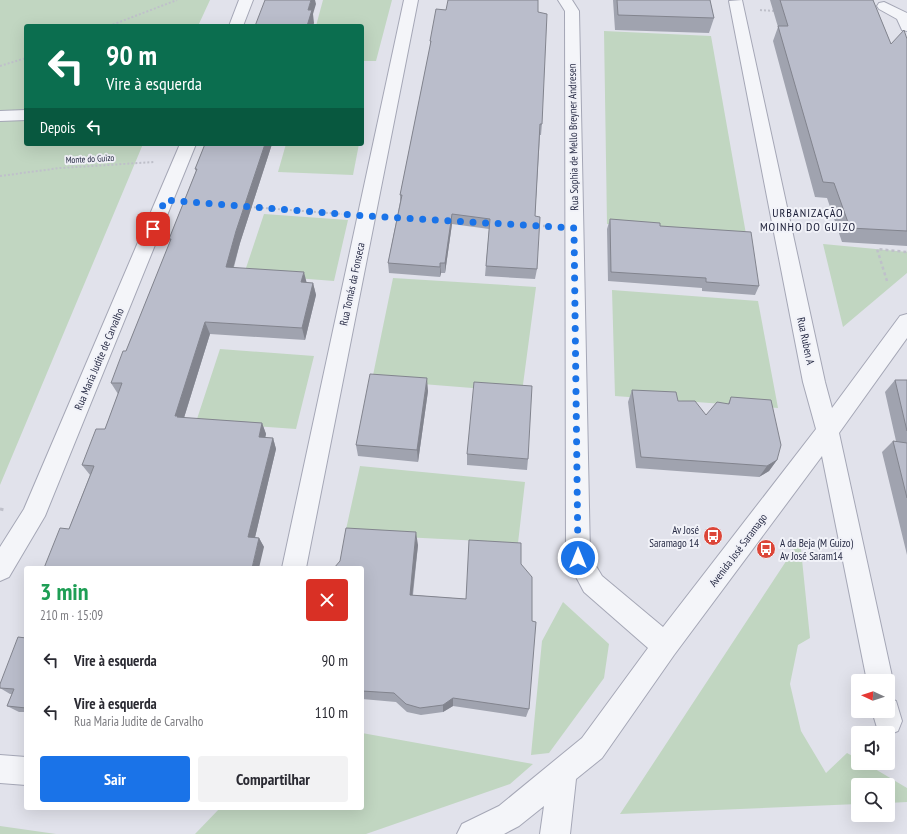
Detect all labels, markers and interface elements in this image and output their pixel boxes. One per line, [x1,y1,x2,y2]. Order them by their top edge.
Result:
text: 90 m [106,36,157,73]
icon: left [40,40,92,92]
street label: Rua Sophia de Mello Breyner Andresen [565,63,581,211]
text: Vire à esquerda [106,72,202,95]
icon: left [83,116,105,138]
text: Depois [40,118,75,137]
street label: Monte do Guizo [65,152,115,165]
district label: URBANIZAÇÃO MOINHO DO GUIZO [760,205,856,234]
pin [136,212,170,246]
icon: arrive [142,218,164,240]
street label: Rua Tomás da Fonseca [336,241,368,327]
street label: Rua Maria Judite de Carvalho [71,306,127,412]
street label: Rua Ruben A [794,316,818,367]
street label: Avenida José Saramago [706,510,770,589]
place label: Av José Saramago 14 [649,523,699,550]
bus stop icon: Av José Saramago 14 [702,525,724,547]
place label: A da Beja (M Guizo) Av José Saram14 [780,536,854,563]
position arrow [557,537,599,579]
bus stop icon: A da Beja (M Guizo) Av José Saram14 [755,538,777,560]
text: 3 min [40,576,88,607]
button: close [306,579,348,621]
text: 210 m · 15:09 [40,607,103,624]
icon: left [40,649,62,671]
text: Vire à esquerda [74,651,157,670]
text: 90 m [322,651,348,670]
north arrow [851,674,895,718]
map controls [851,674,895,822]
text: Vire à esquerda [74,694,157,713]
icon: left [40,701,62,723]
text: 110 m [315,703,348,722]
text: Rua Maria Judite de Carvalho [74,713,203,730]
button: sound [851,726,895,770]
button: Sair [40,756,190,802]
button: Compartilhar [198,756,348,802]
button: search [851,778,895,822]

